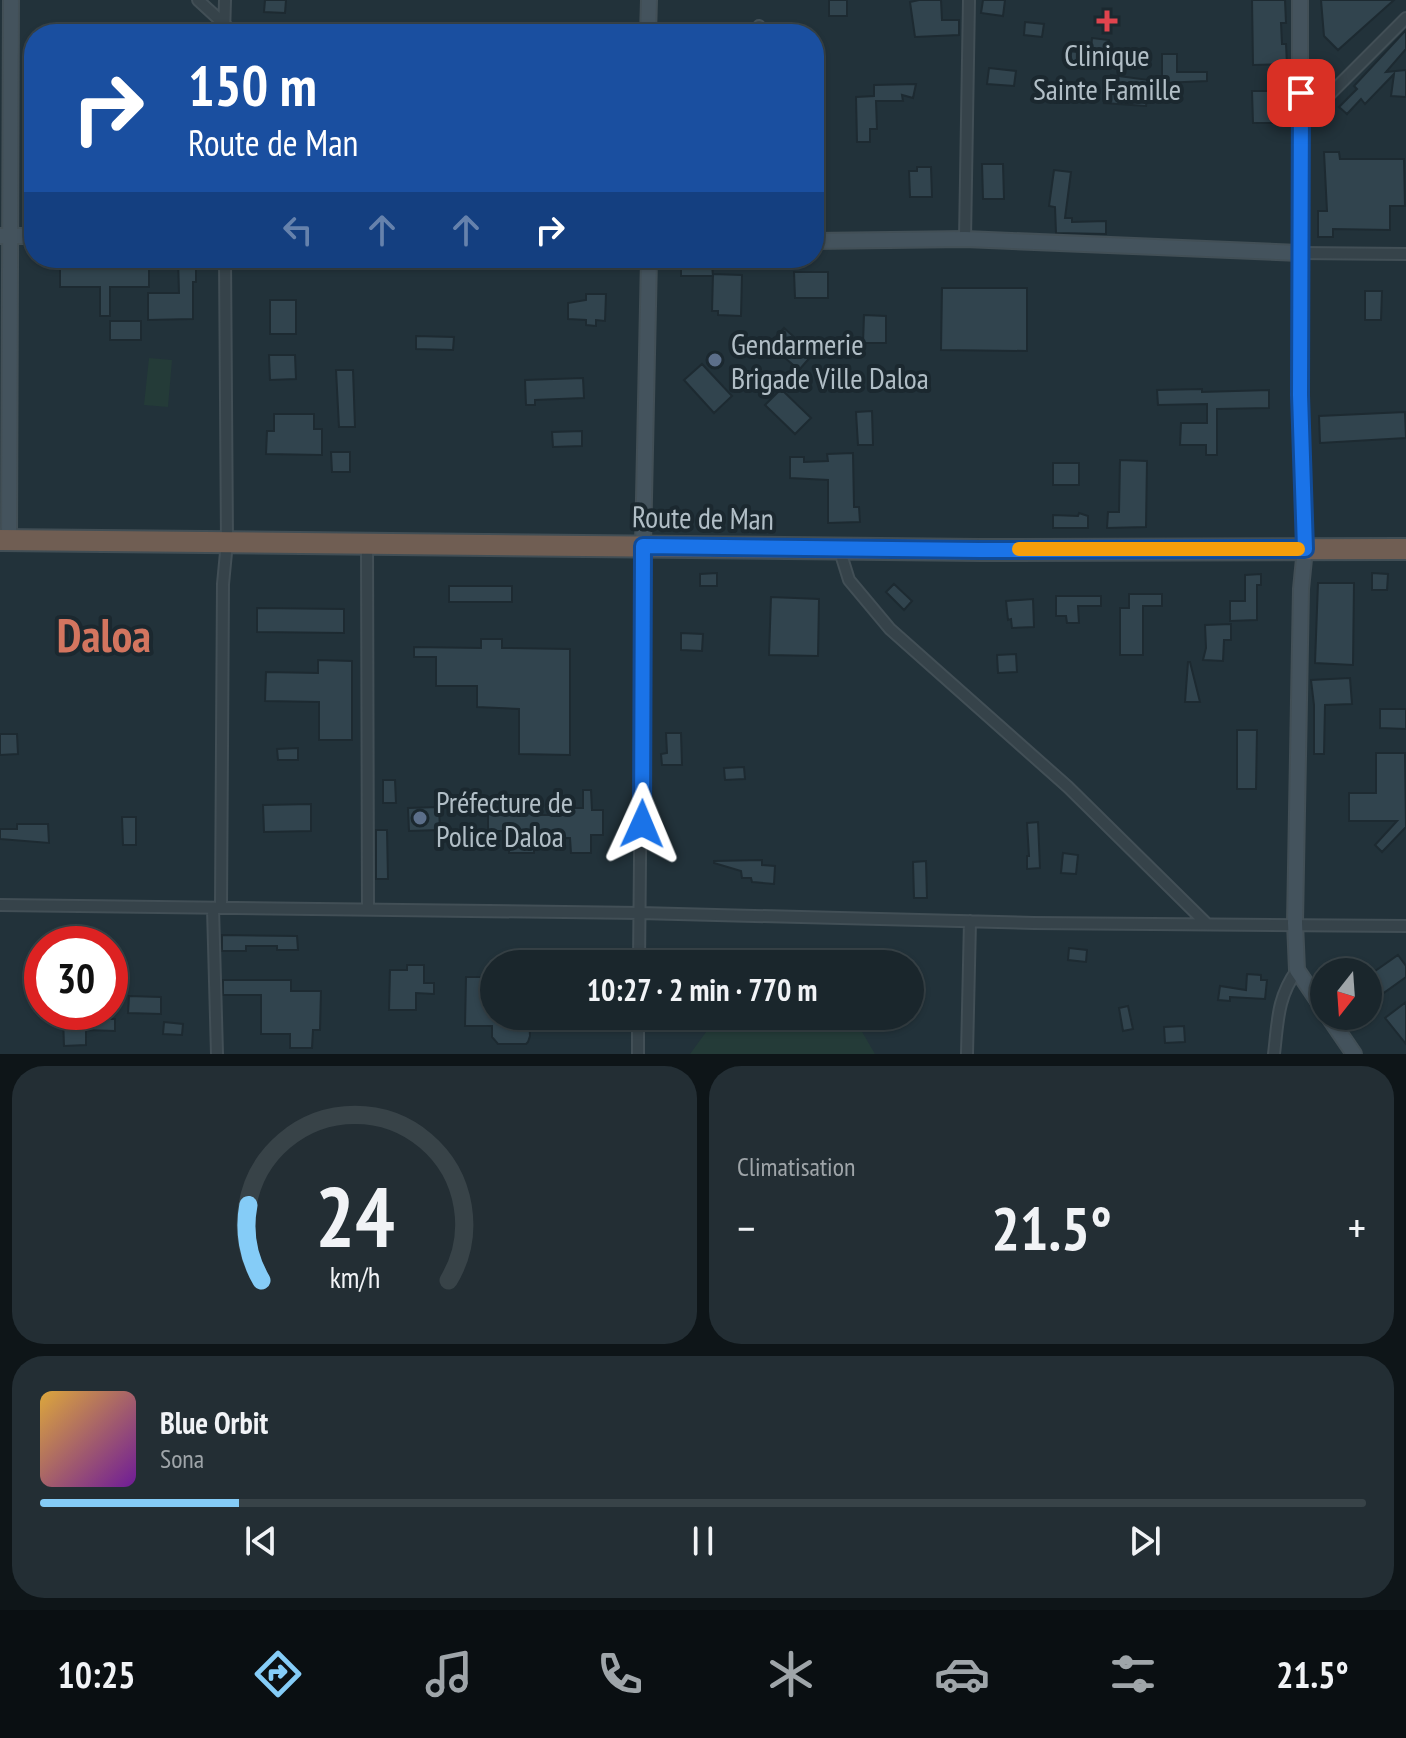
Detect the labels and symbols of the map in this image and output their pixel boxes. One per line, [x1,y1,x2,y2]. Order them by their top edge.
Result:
marker: Clinique Sainte Famille [1096,10,1118,32]
place label: Clinique Sainte Famille [1033,35,1181,108]
pin [1267,59,1335,127]
place label: Gendarmerie Brigade Ville Daloa [731,324,929,397]
marker: Gendarmerie Brigade Ville Daloa [706,351,724,369]
street label: Route de Man [632,496,774,538]
district label: Daloa [57,605,151,665]
place label: Préfecture de Police Daloa [436,782,573,855]
position arrow [600,782,684,866]
marker: Préfecture de Police Daloa [411,809,429,827]
speed limit sign: 30 [24,926,128,1030]
north arrow [1310,958,1382,1030]

